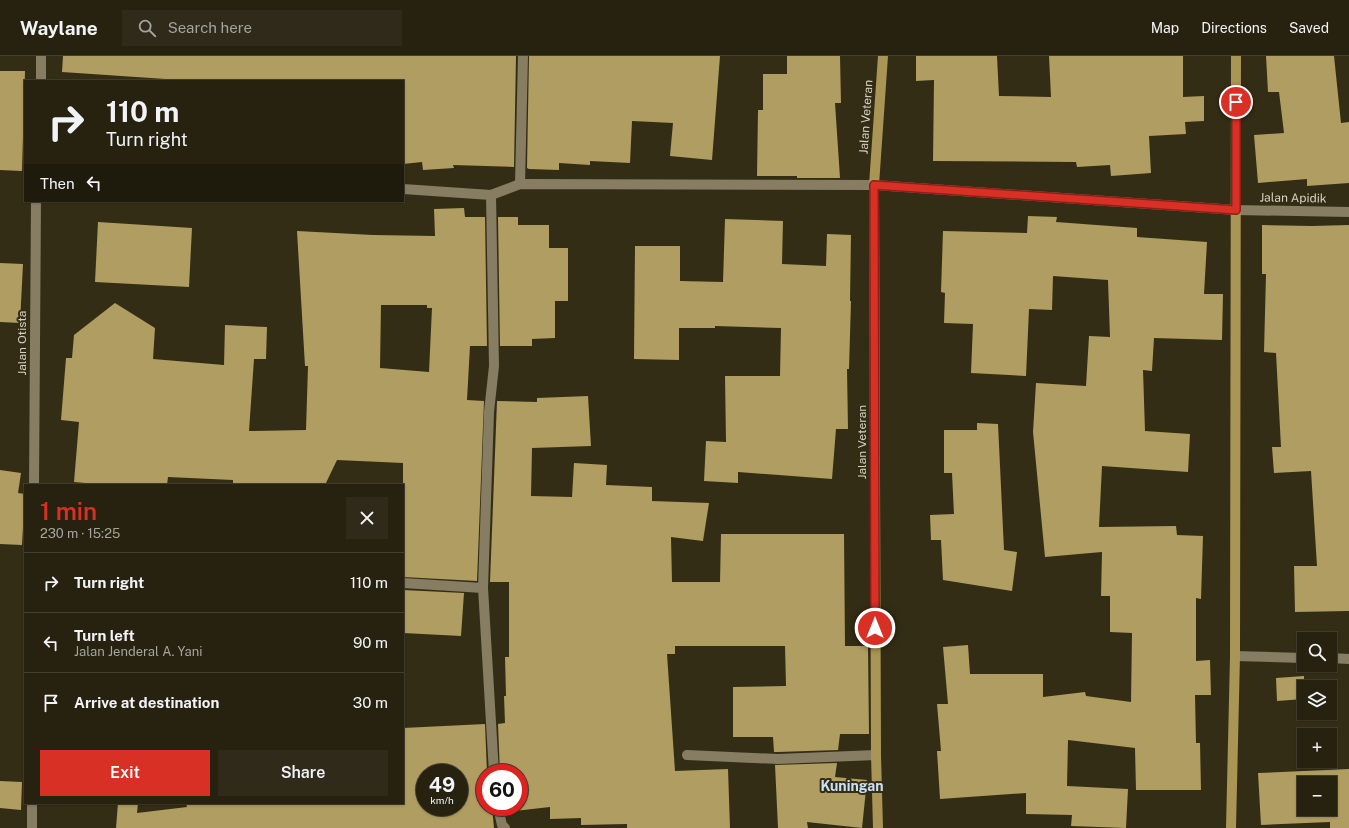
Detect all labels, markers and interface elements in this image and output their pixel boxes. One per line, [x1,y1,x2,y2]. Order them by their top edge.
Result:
search box [122,10,402,46]
text: Waylane [20,17,98,39]
icon: search [136,17,158,39]
text: Search here [168,19,252,36]
text: Map [1151,20,1179,36]
text: Directions [1201,20,1267,36]
text: Saved [1289,20,1329,36]
street label: Jalan Veteran [856,79,876,155]
pin [1219,85,1253,119]
icon: arrive [1225,91,1247,113]
text: 110 m [106,95,179,128]
icon: right [40,96,92,148]
text: Turn right [106,129,188,150]
icon: left [83,172,105,194]
text: Then [40,175,75,192]
street label: Jalan Apidik [1259,190,1327,206]
street label: Jalan Otista [15,311,29,375]
street label: Jalan Veteran [855,405,869,479]
text: 1 min [40,497,97,525]
button: close [346,497,388,539]
text: 230 m · 15:25 [40,526,120,541]
icon: right [40,572,62,594]
text: Turn right [74,574,144,591]
text: 110 m [350,574,388,591]
position arrow [854,607,896,649]
text: Turn left [74,627,135,644]
icon: left [40,632,62,654]
map controls [1297,632,1337,816]
button: search [1297,632,1337,672]
text: 90 m [353,634,388,651]
text: Jalan Jenderal A. Yani [74,644,202,659]
button: layers [1297,680,1337,720]
icon: arrive [40,692,62,714]
text: Arrive at destination [74,694,219,711]
text: 30 m [353,694,388,711]
button: + [1297,728,1337,768]
button: Exit [40,750,210,796]
button: Share [218,750,388,796]
speed limit sign: 60 [476,764,528,816]
text: 49 [429,773,455,797]
button: − [1297,776,1337,816]
district label: Kuningan [820,778,884,794]
text: km/h [430,794,454,806]

